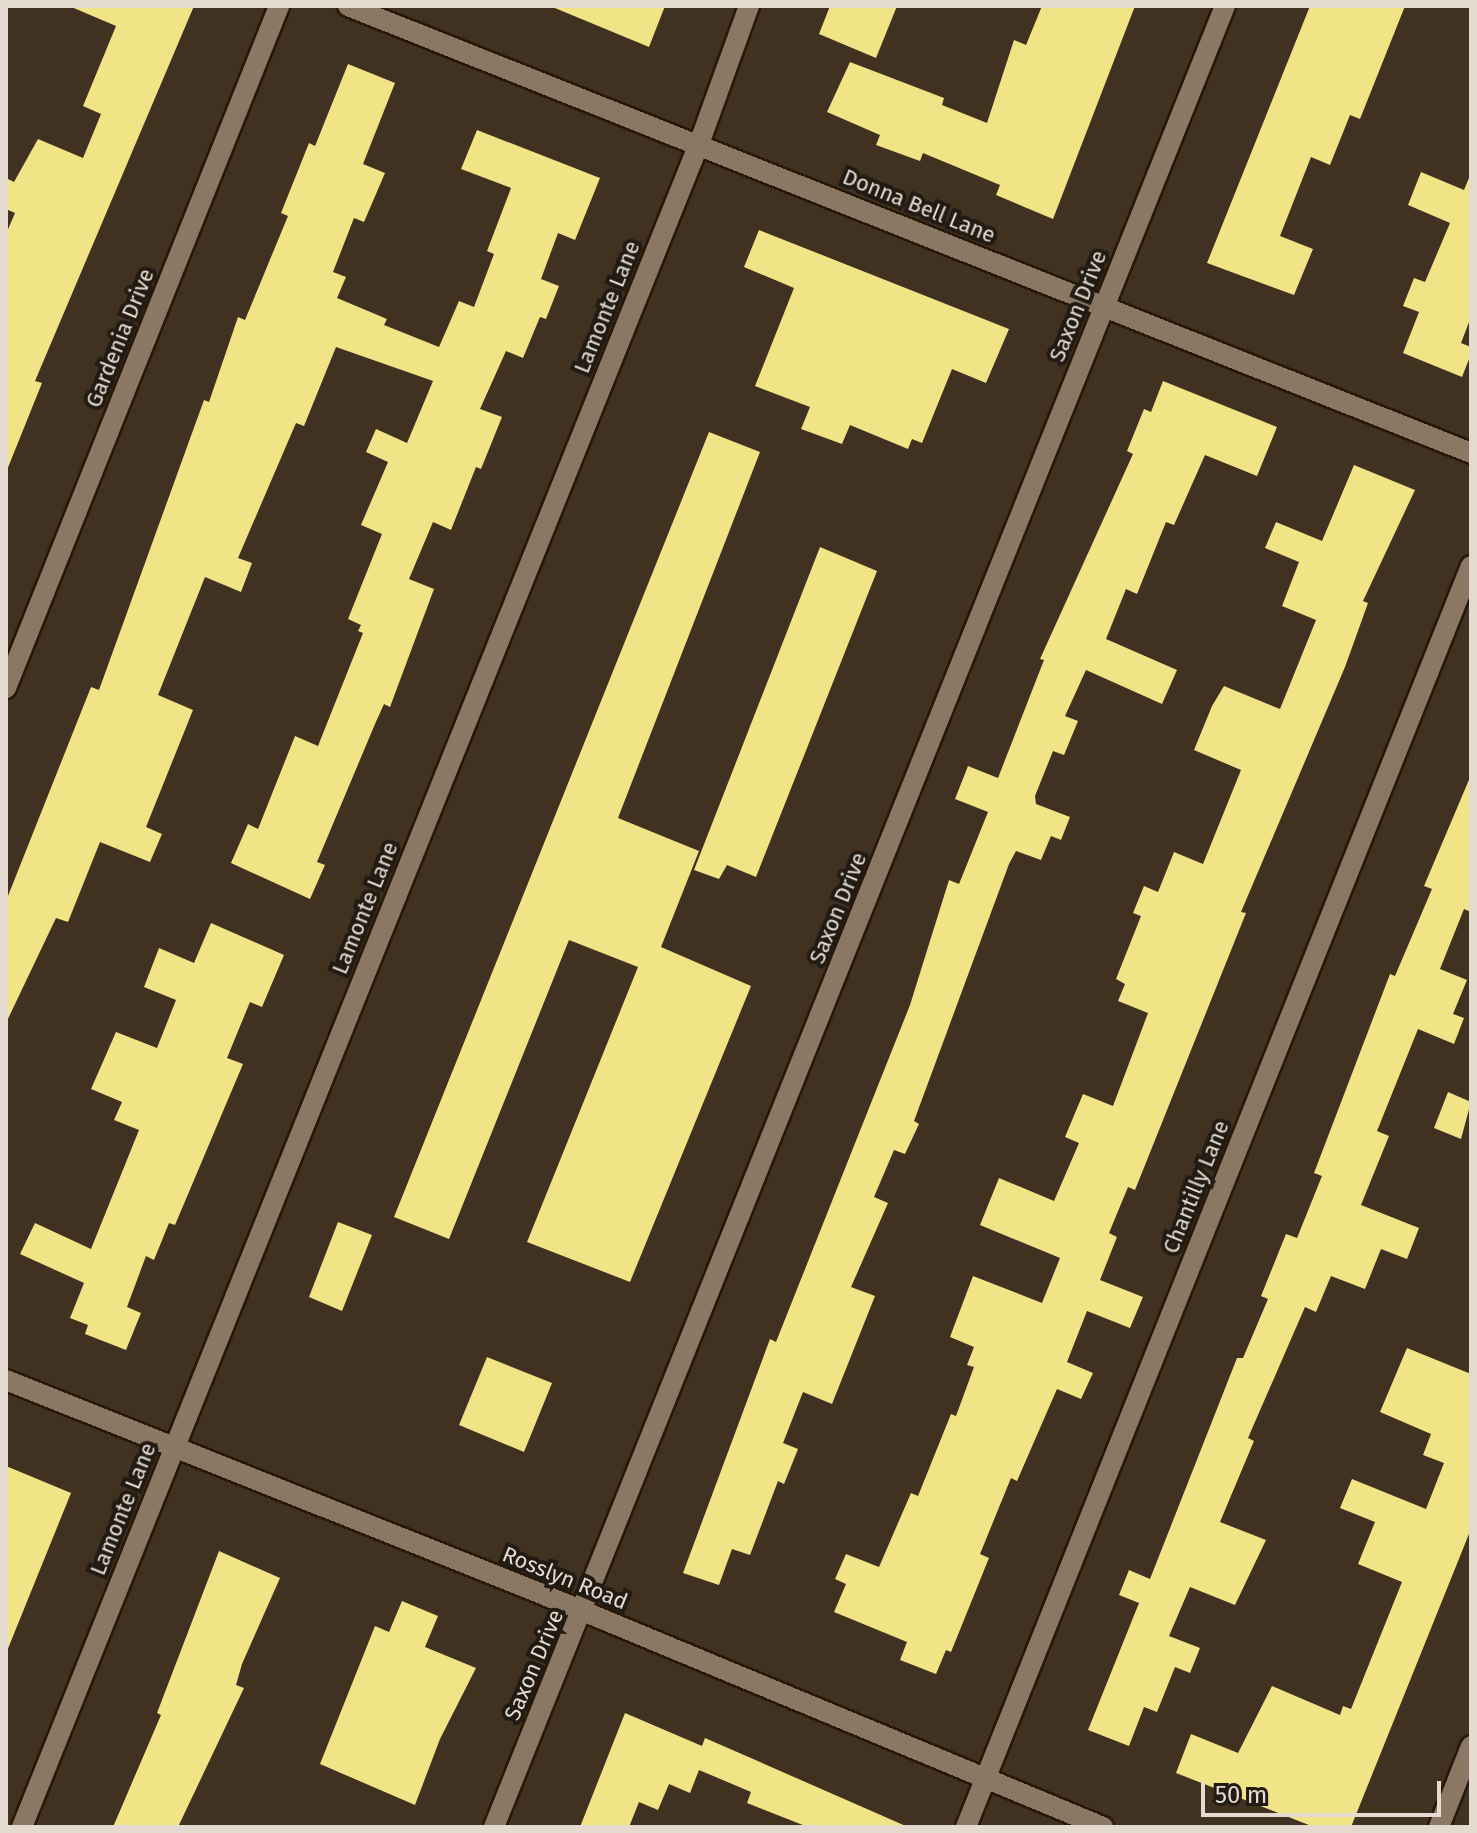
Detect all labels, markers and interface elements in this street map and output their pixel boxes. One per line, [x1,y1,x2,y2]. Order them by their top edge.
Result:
street label: Donna Bell Lane [839,163,999,249]
street label: Lamonte Lane [568,237,646,377]
street label: Saxon Drive [1044,247,1112,365]
street label: Gardenia Drive [80,265,160,411]
street label: Lamonte Lane [326,838,404,978]
street label: Saxon Drive [804,849,872,967]
street label: Chantilly Lane [1157,1117,1235,1257]
street label: Lamonte Lane [84,1439,162,1579]
street label: Rosslyn Road [499,1541,631,1615]
street label: Saxon Drive [499,1606,569,1724]
scale bar [1205,1765,1445,1815]
text: 50 m [1215,1781,1267,1809]

